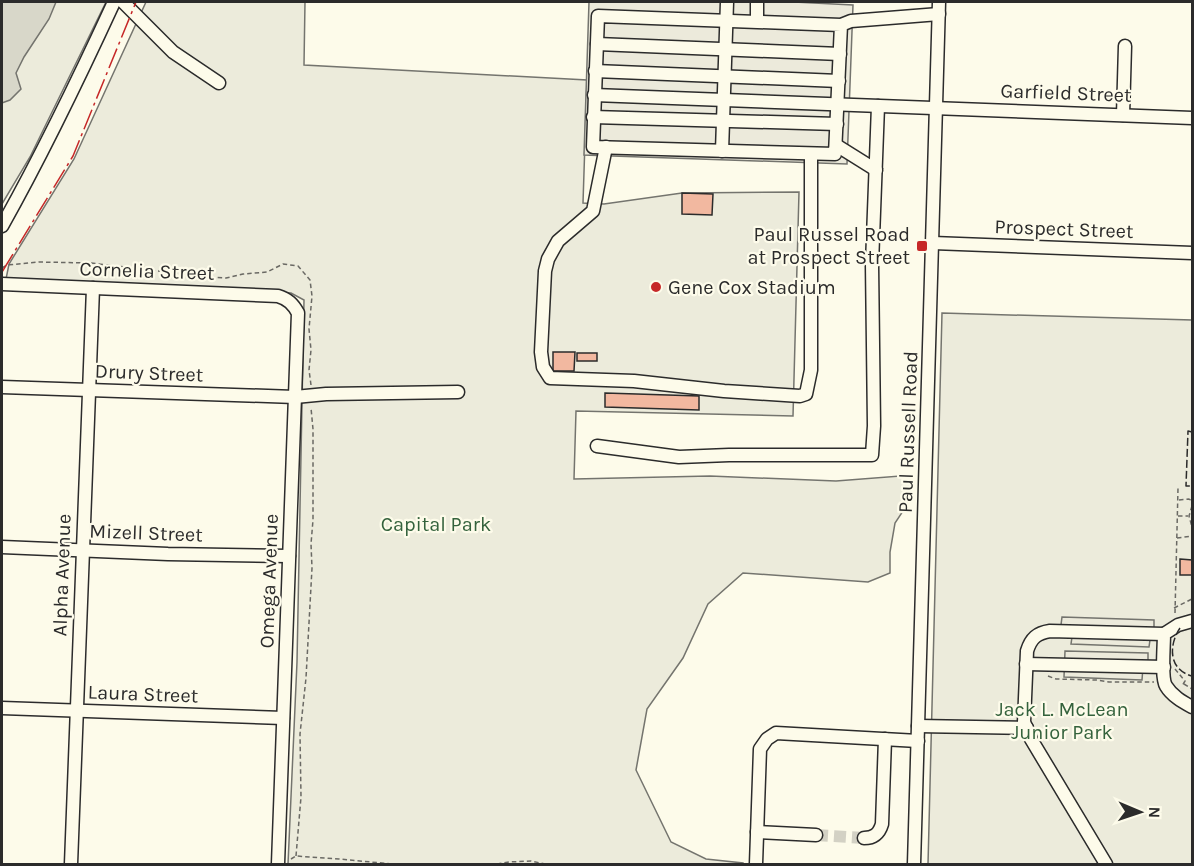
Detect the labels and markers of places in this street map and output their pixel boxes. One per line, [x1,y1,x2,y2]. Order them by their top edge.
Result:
place label: Paul Russel Road at Prospect Street [748,223,910,269]
marker: Paul Russel Road at Prospect Street [915,239,929,253]
place label: Gene Cox Stadium [668,276,836,299]
marker: Gene Cox Stadium [649,280,663,294]

